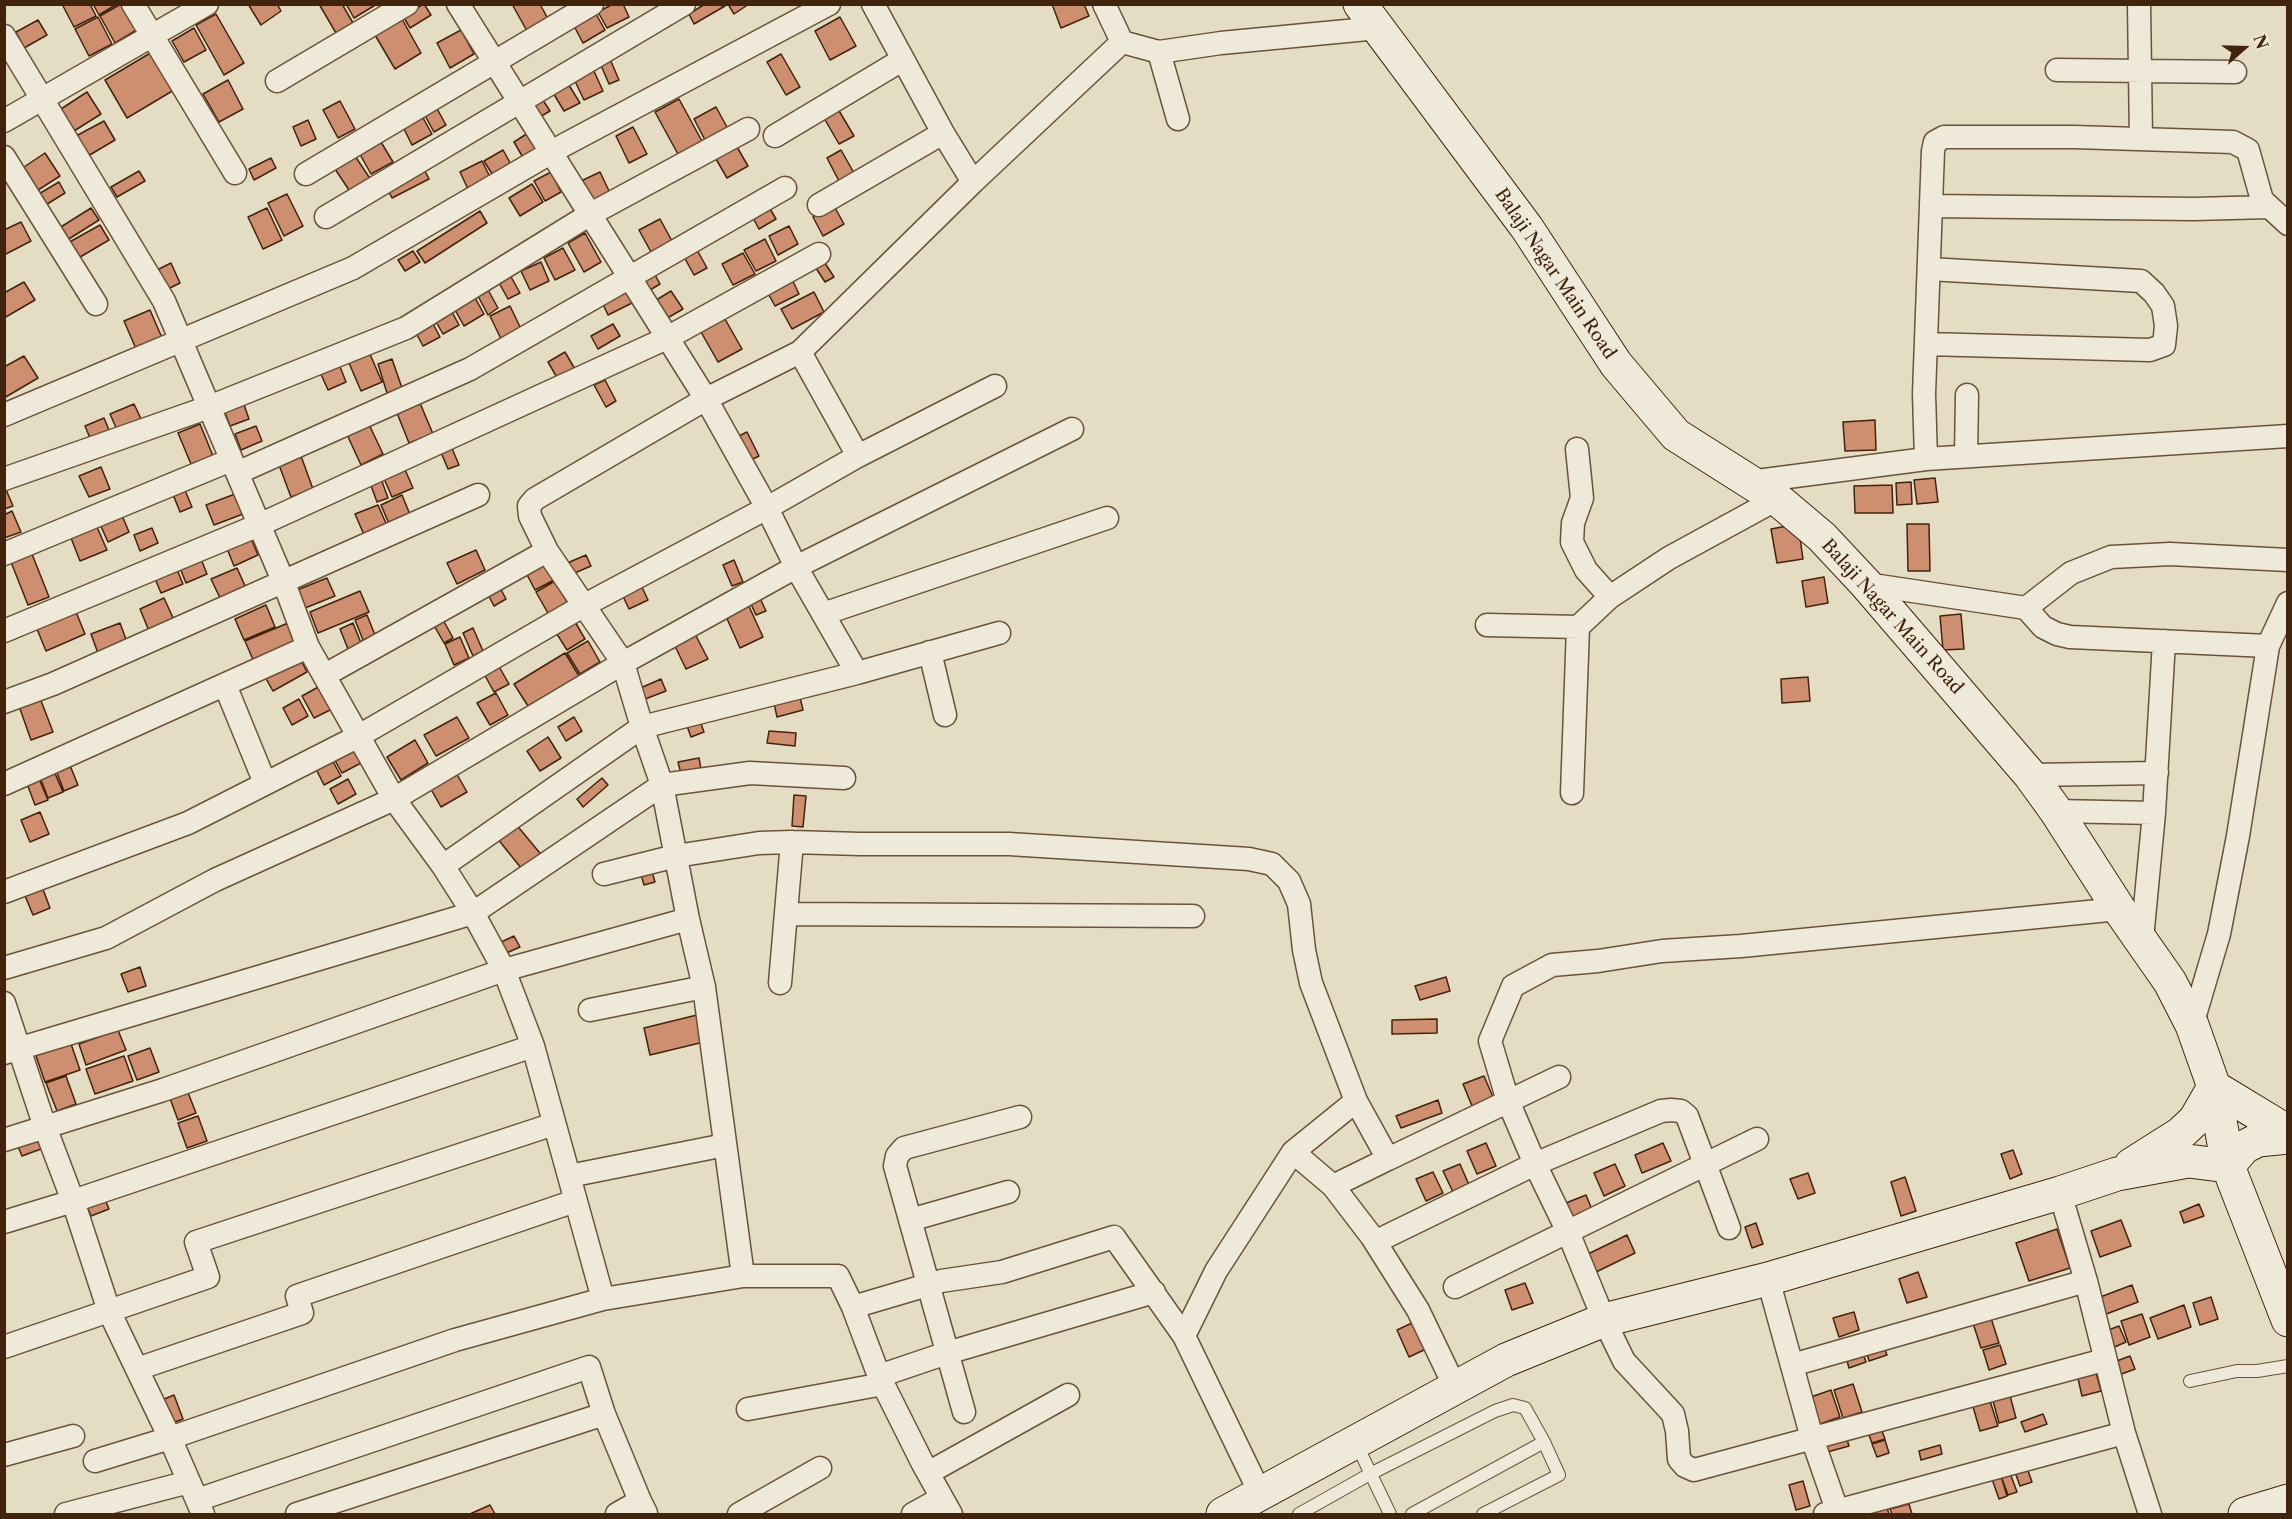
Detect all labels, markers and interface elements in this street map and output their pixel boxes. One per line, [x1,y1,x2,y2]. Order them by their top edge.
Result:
north arrow [2214,18,2274,78]
text: N [2249,32,2273,52]
street label: Balaji Nagar Main Road [1490,185,1620,363]
street label: Balaji Nagar Main Road [1817,535,1967,699]

